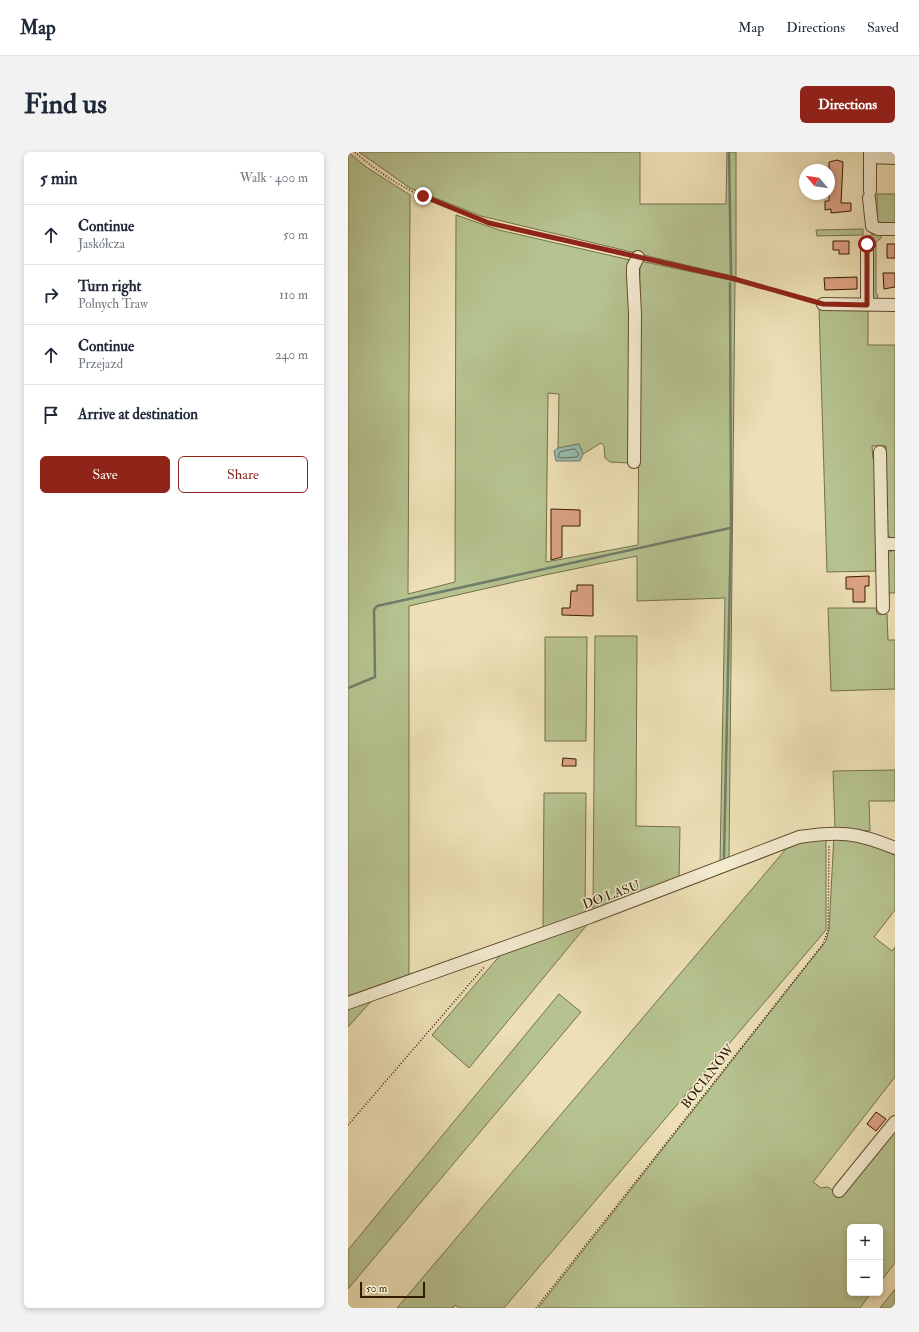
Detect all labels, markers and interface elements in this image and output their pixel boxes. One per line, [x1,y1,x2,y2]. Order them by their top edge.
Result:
text: Map [20,16,56,40]
text: Map [738,19,764,36]
text: Directions [786,19,845,36]
text: Saved [867,19,899,36]
button: Directions [800,86,895,123]
text: Find us [24,87,107,122]
north arrow [799,164,835,200]
text: 5 min [40,168,78,189]
text: Walk · 400 m [240,170,308,186]
route end [414,187,432,205]
text: Continue [78,217,134,236]
icon: ahead [40,224,62,246]
text: 50 m [283,227,308,243]
route start [858,235,876,253]
text: Jaskółcza [78,236,125,252]
text: Turn right [78,277,141,296]
icon: right [40,284,62,306]
text: 110 m [279,287,308,303]
text: Polnych Traw [78,296,148,312]
text: Continue [78,337,134,356]
icon: ahead [40,344,62,366]
text: 240 m [275,347,308,363]
text: Przejazd [78,356,123,372]
icon: arrive [40,404,62,426]
text: Arrive at destination [78,405,198,424]
button: Save [40,456,170,493]
button: Share [178,456,308,493]
street label: DO LASU [580,877,642,913]
street label: BOCIANÓW [677,1040,738,1112]
map controls [847,1224,883,1296]
button: + [847,1224,883,1260]
button: − [847,1260,883,1296]
scale bar [360,1280,425,1299]
text: 50 m [366,1282,387,1295]

